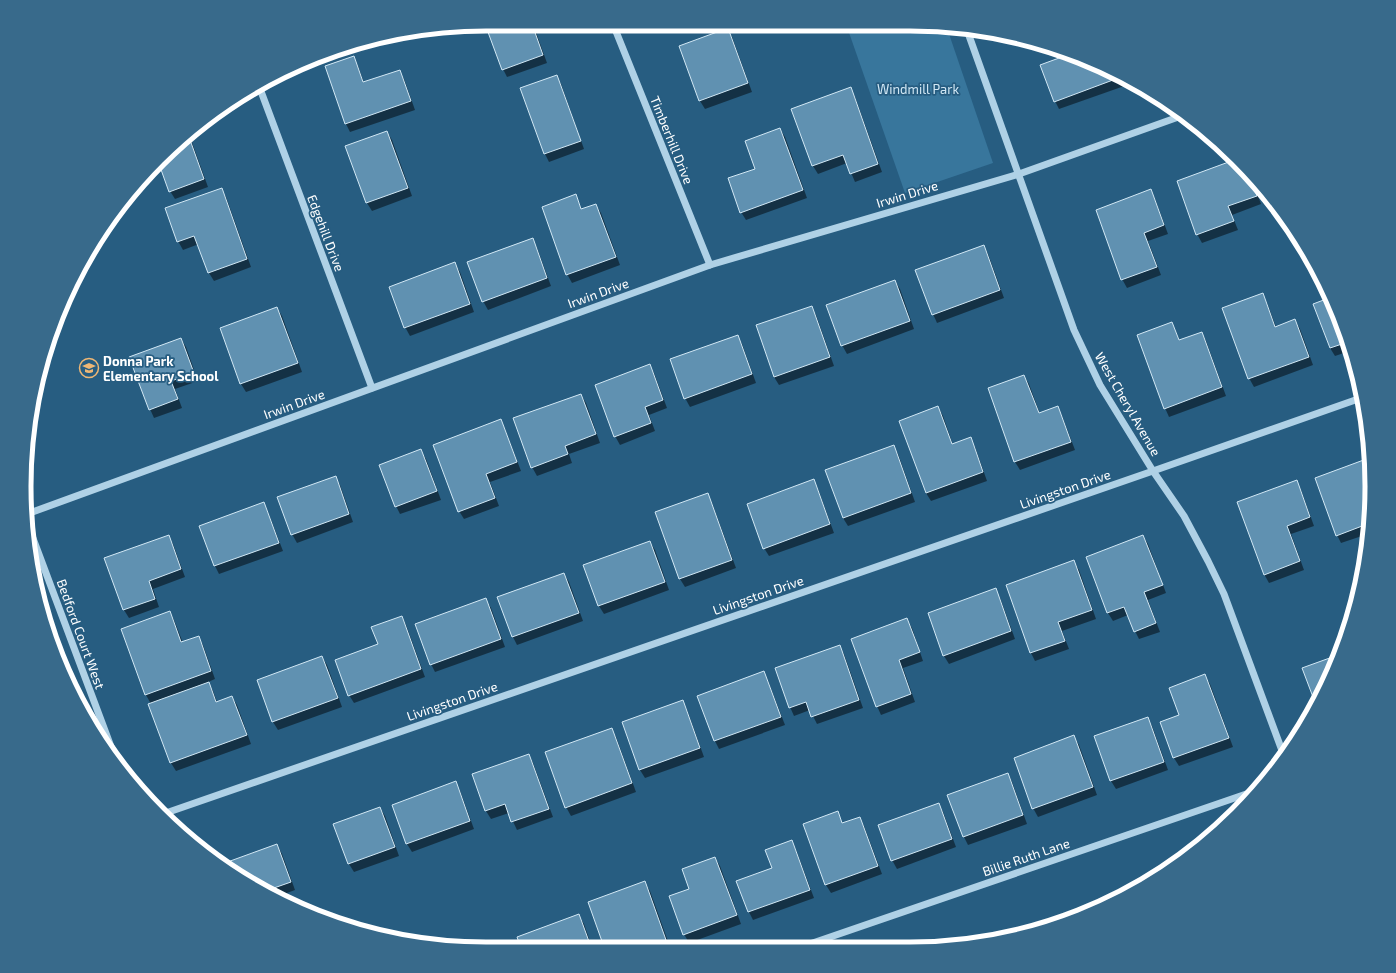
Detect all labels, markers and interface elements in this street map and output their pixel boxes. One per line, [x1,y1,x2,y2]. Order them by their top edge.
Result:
park label: Windmill Park [877,81,959,97]
street label: Timberhill Drive [647,94,697,186]
street label: Irwin Drive [874,177,940,211]
street label: Edgehill Drive [304,192,348,274]
street label: Irwin Drive [565,275,631,311]
street label: West Cheryl Avenue [1092,349,1164,459]
place label: Donna Park Elementary School [103,353,219,384]
school or university icon: Donna Park Elementary School [78,357,100,379]
street label: Irwin Drive [261,386,327,422]
street label: Livingston Drive [1017,466,1113,512]
street label: Livingston Drive [710,572,806,618]
street label: Bedford Court West [54,577,108,691]
street label: Livingston Drive [404,678,500,724]
street label: Billie Ruth Lane [980,835,1072,879]

